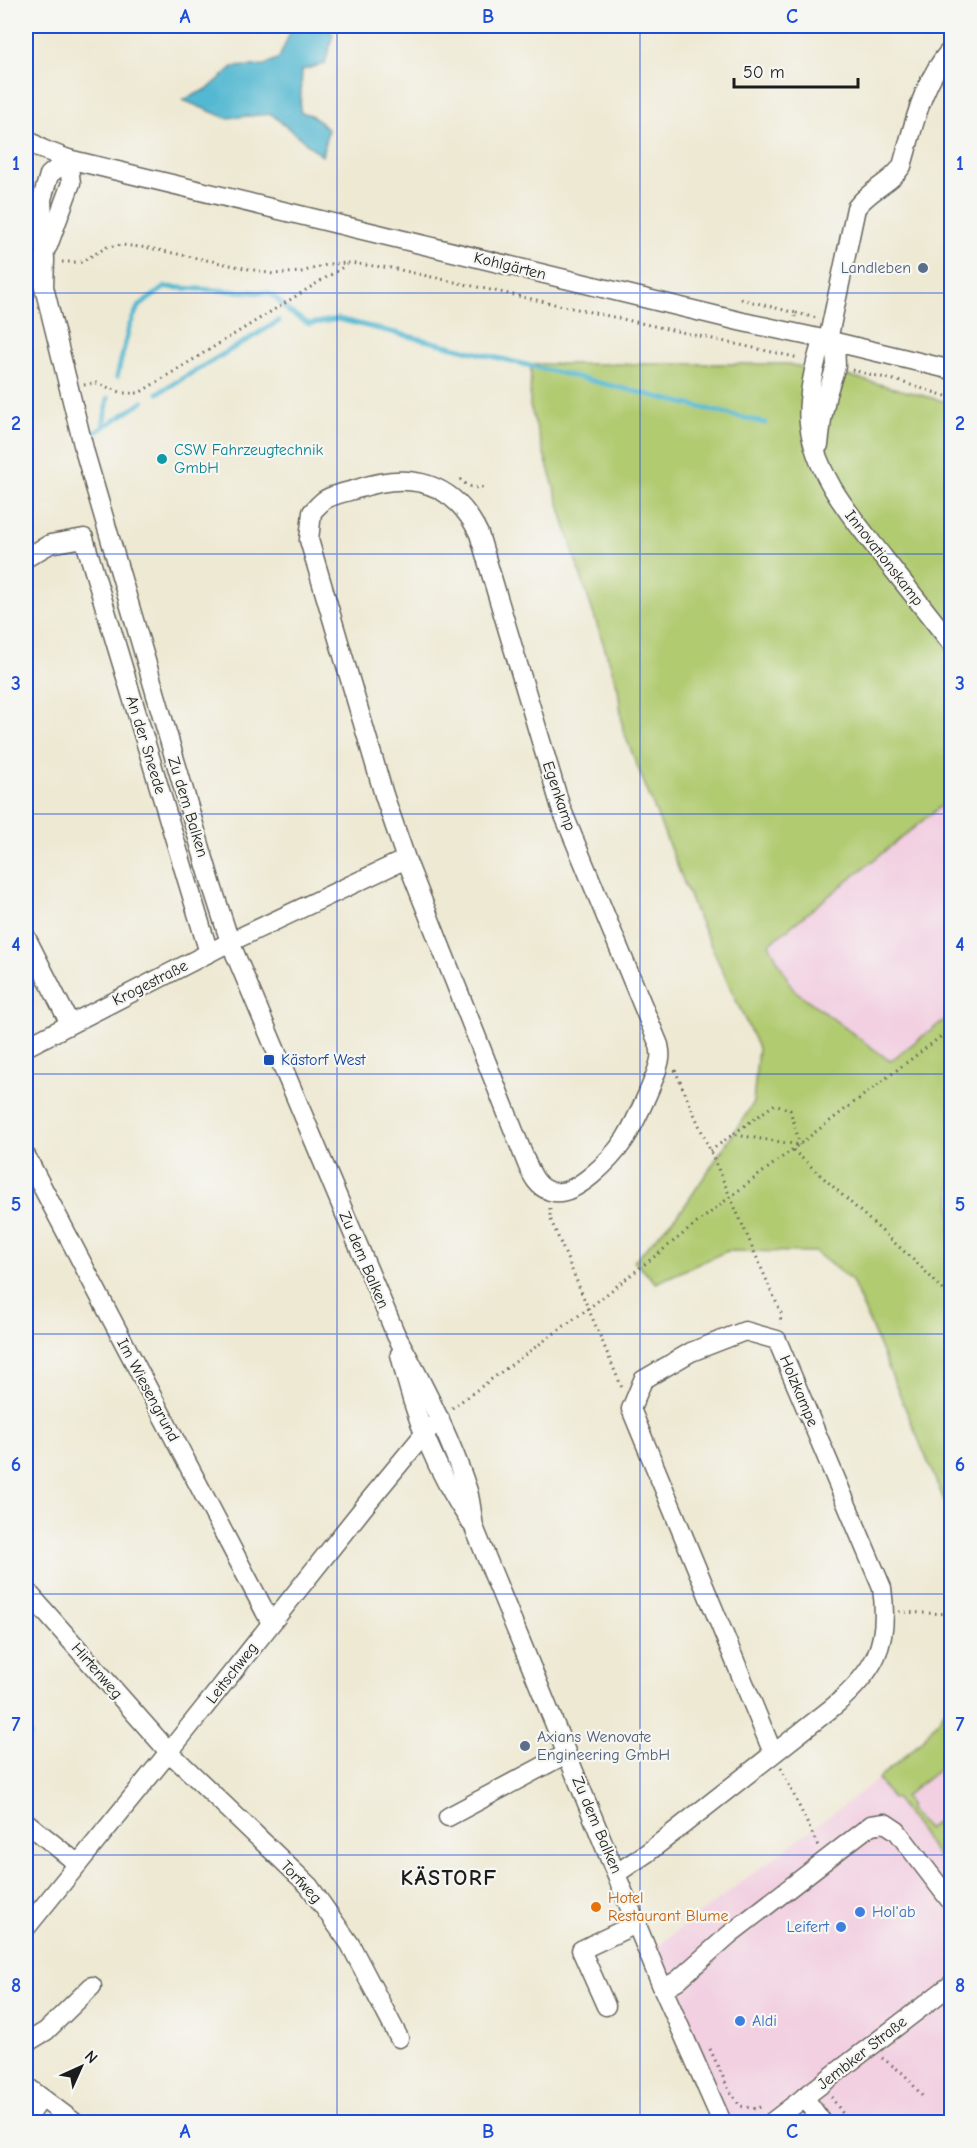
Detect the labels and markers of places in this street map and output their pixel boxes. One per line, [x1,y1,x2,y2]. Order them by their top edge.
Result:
place label: Landleben [841,259,911,277]
marker: Landleben [916,261,930,275]
place label: CSW Fahrzeugtechnik GmbH [174,441,324,477]
marker: CSW Fahrzeugtechnik GmbH [155,452,169,466]
place label: Kästorf West [281,1051,366,1069]
marker: Kästorf West [262,1053,276,1067]
place label: Axians Wenovate Engineering GmbH [537,1728,670,1764]
marker: Axians Wenovate Engineering GmbH [518,1739,532,1753]
place label: Hotel Restaurant Blume [608,1889,728,1925]
marker: Hotel Restaurant Blume [589,1900,603,1914]
place label: Hol'ab [872,1903,916,1921]
marker: Hol'ab [853,1905,867,1919]
place label: Leifert [787,1918,829,1936]
marker: Leifert [834,1920,848,1934]
place label: Aldi [752,2012,777,2030]
marker: Aldi [733,2014,747,2028]

